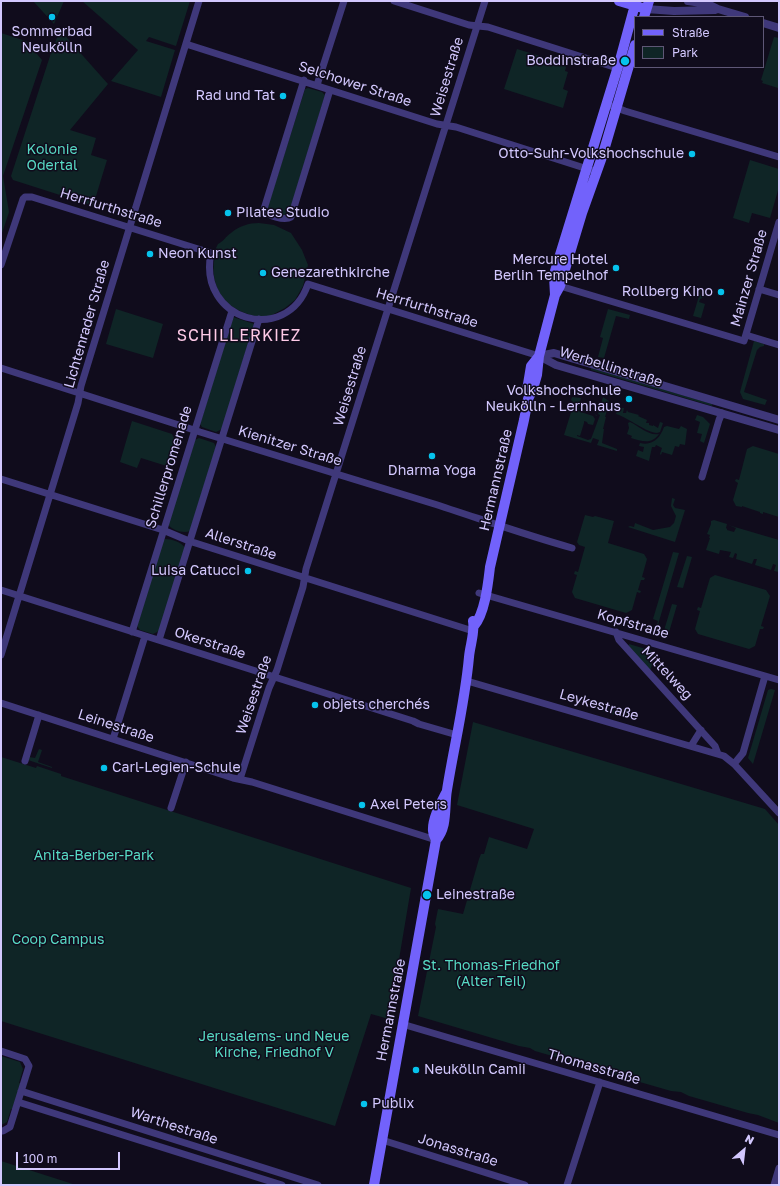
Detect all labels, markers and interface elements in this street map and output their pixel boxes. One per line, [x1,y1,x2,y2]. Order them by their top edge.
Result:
marker: Sommerbad Neukölln [47,12,57,22]
legend [634,16,764,68]
place label: Sommerbad Neukölln [12,24,92,56]
text: Straße [672,25,710,40]
street label: Weisestraße [427,35,467,119]
text: Park [672,45,698,60]
place label: Boddinstraße [526,53,616,69]
marker: Boddinstraße [619,55,631,67]
street label: Selchower Straße [296,58,414,110]
place label: Rad und Tat [196,88,275,104]
marker: Rad und Tat [278,91,288,101]
park label: Kolonie Odertal [26,142,78,174]
place label: Otto-Suhr-Volkshochschule [498,146,684,162]
marker: Otto-Suhr-Volkshochschule [687,149,697,159]
street label: Herrfurthstraße [58,184,164,232]
place label: Pilates Studio [236,205,329,221]
marker: Pilates Studio [223,208,233,218]
street label: Mainzer Straße [727,227,771,329]
place label: Neon Kunst [158,246,237,262]
marker: Neon Kunst [145,249,155,259]
place label: Mercure Hotel Berlin Tempelhof [494,252,608,284]
street label: Lichtenrader Straße [61,258,113,390]
marker: Mercure Hotel Berlin Tempelhof [611,263,621,273]
place label: Genezarethkirche [271,265,390,281]
marker: Genezarethkirche [258,268,268,278]
street label: Herrfurthstraße [374,284,480,332]
place label: Rollberg Kino [622,284,713,300]
marker: Rollberg Kino [716,287,726,297]
district label: SCHILLERKIEZ [177,326,301,346]
street label: Werbellinstraße [557,343,665,391]
street label: Weisestraße [330,344,370,428]
place label: Volkshochschule Neukölln - Lernhaus [485,383,621,416]
marker: Volkshochschule Neukölln - Lernhaus [624,394,634,404]
street label: Schillerpromenade [142,404,196,530]
street label: Kienitzer Straße [236,422,344,470]
street label: Hermannstraße [476,427,516,533]
marker: Dharma Yoga [427,451,437,461]
place label: Dharma Yoga [388,463,476,479]
street label: Allerstraße [203,525,279,563]
place label: Luisa Catucci [151,563,240,579]
marker: Luisa Catucci [243,566,253,576]
street label: Kopfstraße [595,606,671,642]
street label: Okerstraße [172,624,248,662]
street label: Mittelweg [638,643,696,703]
street label: Weisestraße [233,653,275,737]
street label: Leykestraße [557,686,641,724]
place label: objets cherchés [323,697,430,713]
marker: objets cherchés [310,700,320,710]
street label: Leinestraße [76,706,156,746]
place label: Carl-Legien-Schule [112,760,241,776]
marker: Carl-Legien-Schule [99,763,109,773]
place label: Axel Peters [370,797,447,813]
marker: Axel Peters [357,800,367,810]
park label: Anita-Berber-Park [34,848,154,864]
place label: Leinestraße [436,887,515,903]
marker: Leinestraße [421,889,433,901]
park label: Coop Campus [12,932,104,948]
street label: Hermannstraße [373,957,409,1063]
park label: St. Thomas-Friedhof (Alter Teil) [422,958,560,990]
park label: Jerusalems- und Neue Kirche, Friedhof V [199,1029,349,1062]
street label: Thomasstraße [546,1046,642,1088]
place label: Neukölln Camii [424,1062,526,1078]
marker: Neukölln Camii [411,1065,421,1075]
place label: Publix [372,1096,414,1112]
marker: Publix [359,1099,369,1109]
street label: Warthestraße [128,1104,220,1148]
street label: Jonasstraße [416,1130,500,1170]
north arrow [724,1130,764,1170]
text: N [743,1131,757,1147]
scale bar [18,1144,122,1170]
text: 100 m [23,1151,57,1166]

